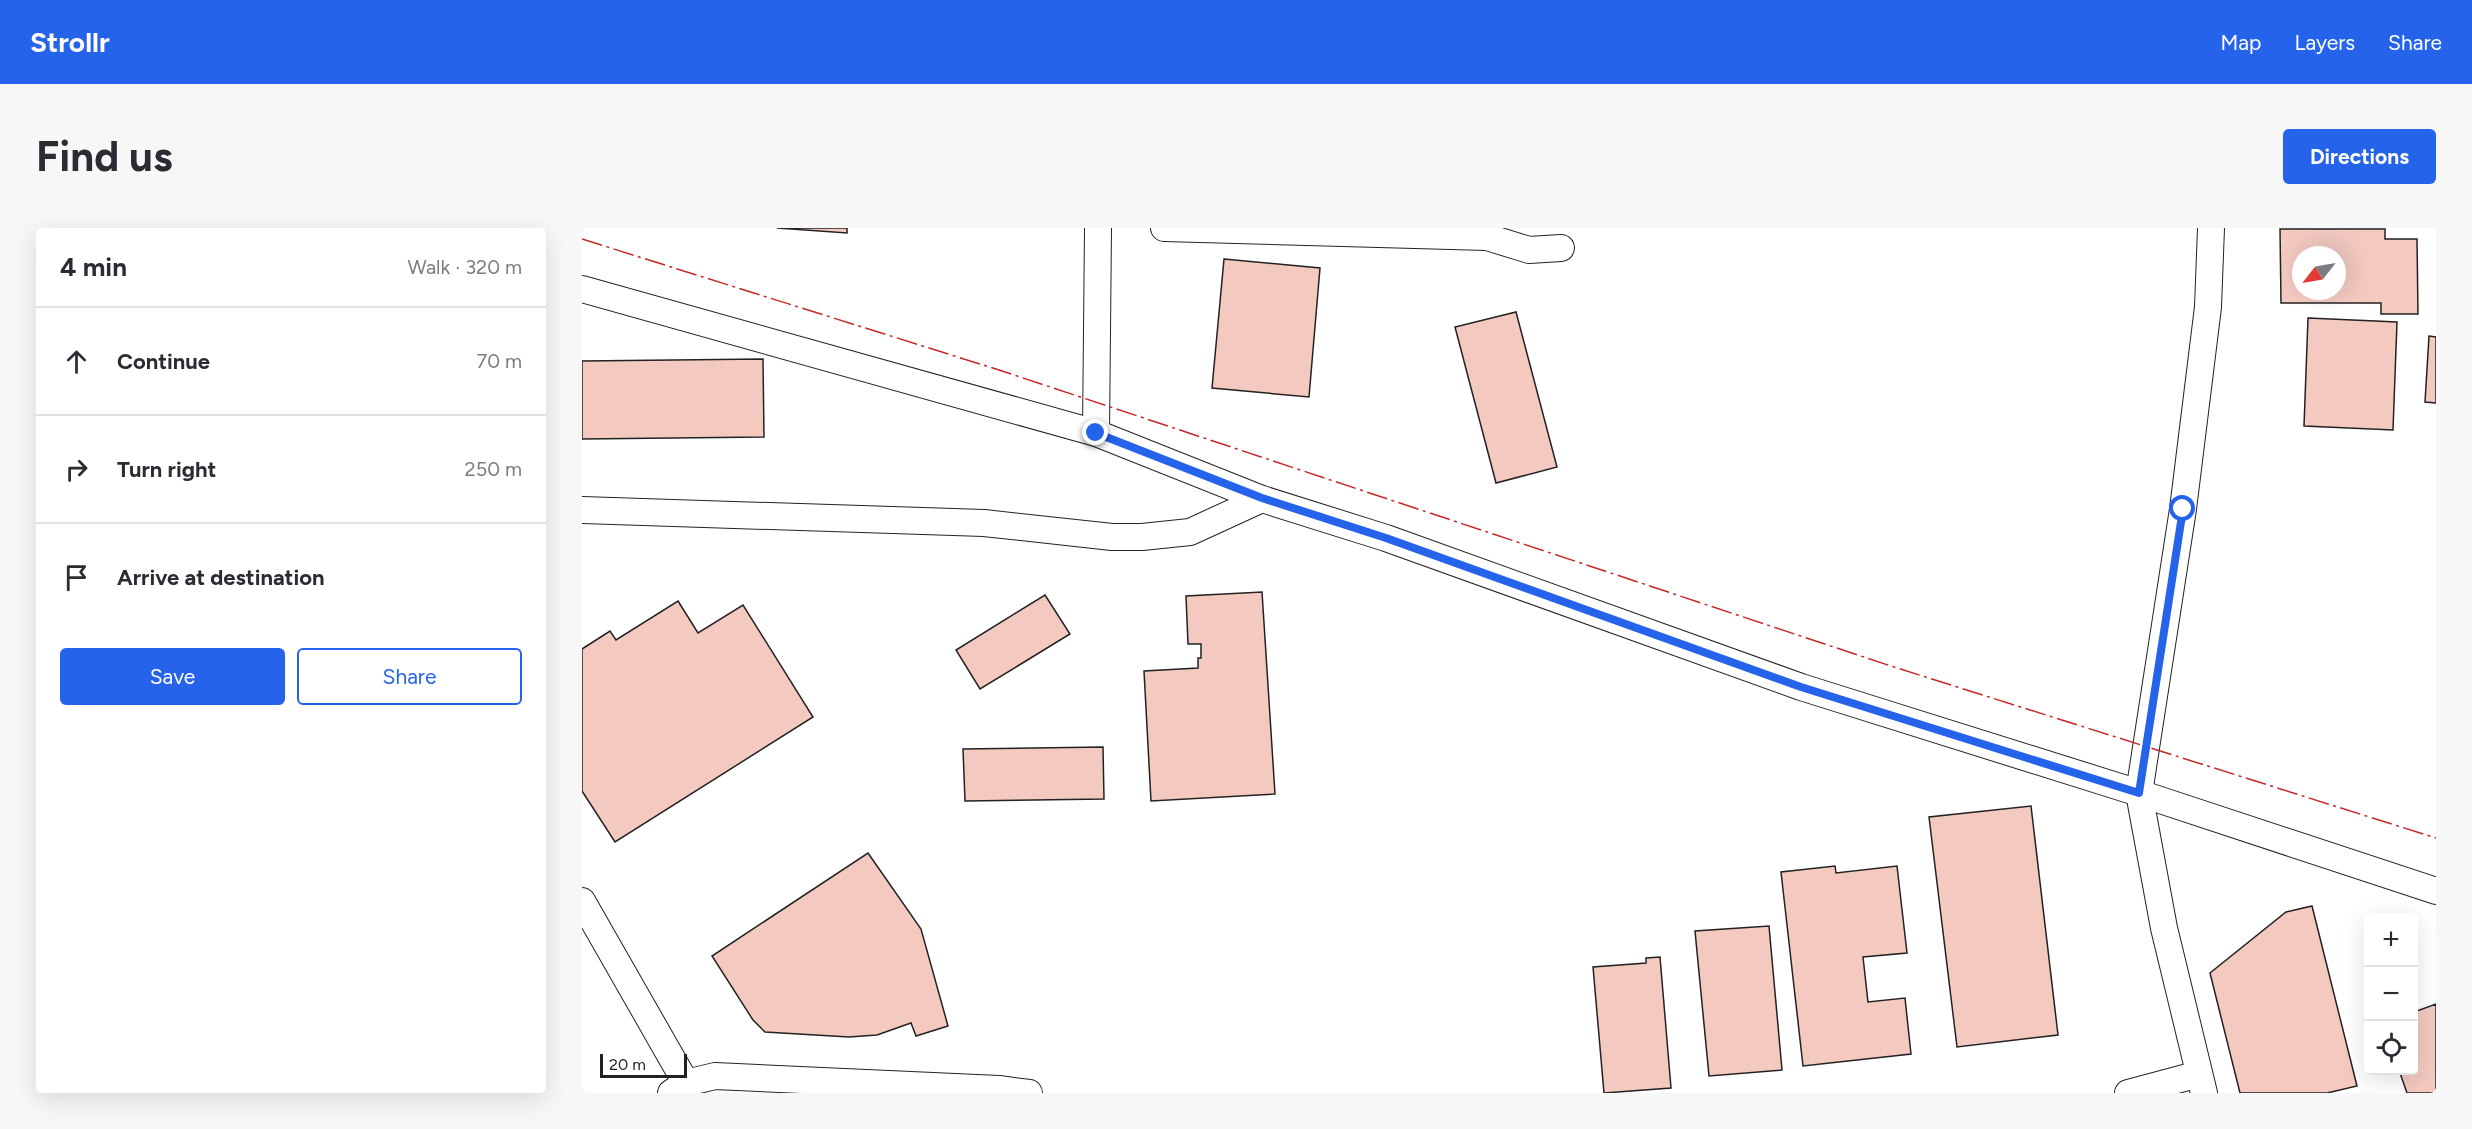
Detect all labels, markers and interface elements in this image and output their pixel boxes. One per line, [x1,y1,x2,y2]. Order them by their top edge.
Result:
text: Strollr [30,25,110,59]
text: Map [2221,30,2261,55]
text: Layers [2294,30,2355,55]
text: Share [2388,30,2442,55]
button: Directions [2283,129,2436,184]
text: Find us [36,131,173,182]
north arrow [2292,246,2346,300]
text: 4 min [60,251,127,283]
text: Walk · 320 m [408,255,522,279]
icon: ahead [60,345,93,378]
text: Continue [117,348,210,375]
text: 70 m [476,349,522,373]
route end [1082,419,1108,445]
icon: right [60,453,93,486]
text: Turn right [117,456,216,483]
text: 250 m [465,457,522,481]
route start [2169,495,2195,521]
icon: arrive [60,561,93,594]
text: Arrive at destination [117,564,325,591]
button: Save [60,648,285,705]
button: Share [297,648,522,705]
map controls [2364,913,2418,1075]
button: + [2364,913,2418,967]
button: − [2364,967,2418,1021]
button: locate [2364,1021,2418,1075]
scale bar [600,1051,687,1078]
text: 20 m [609,1055,646,1074]

